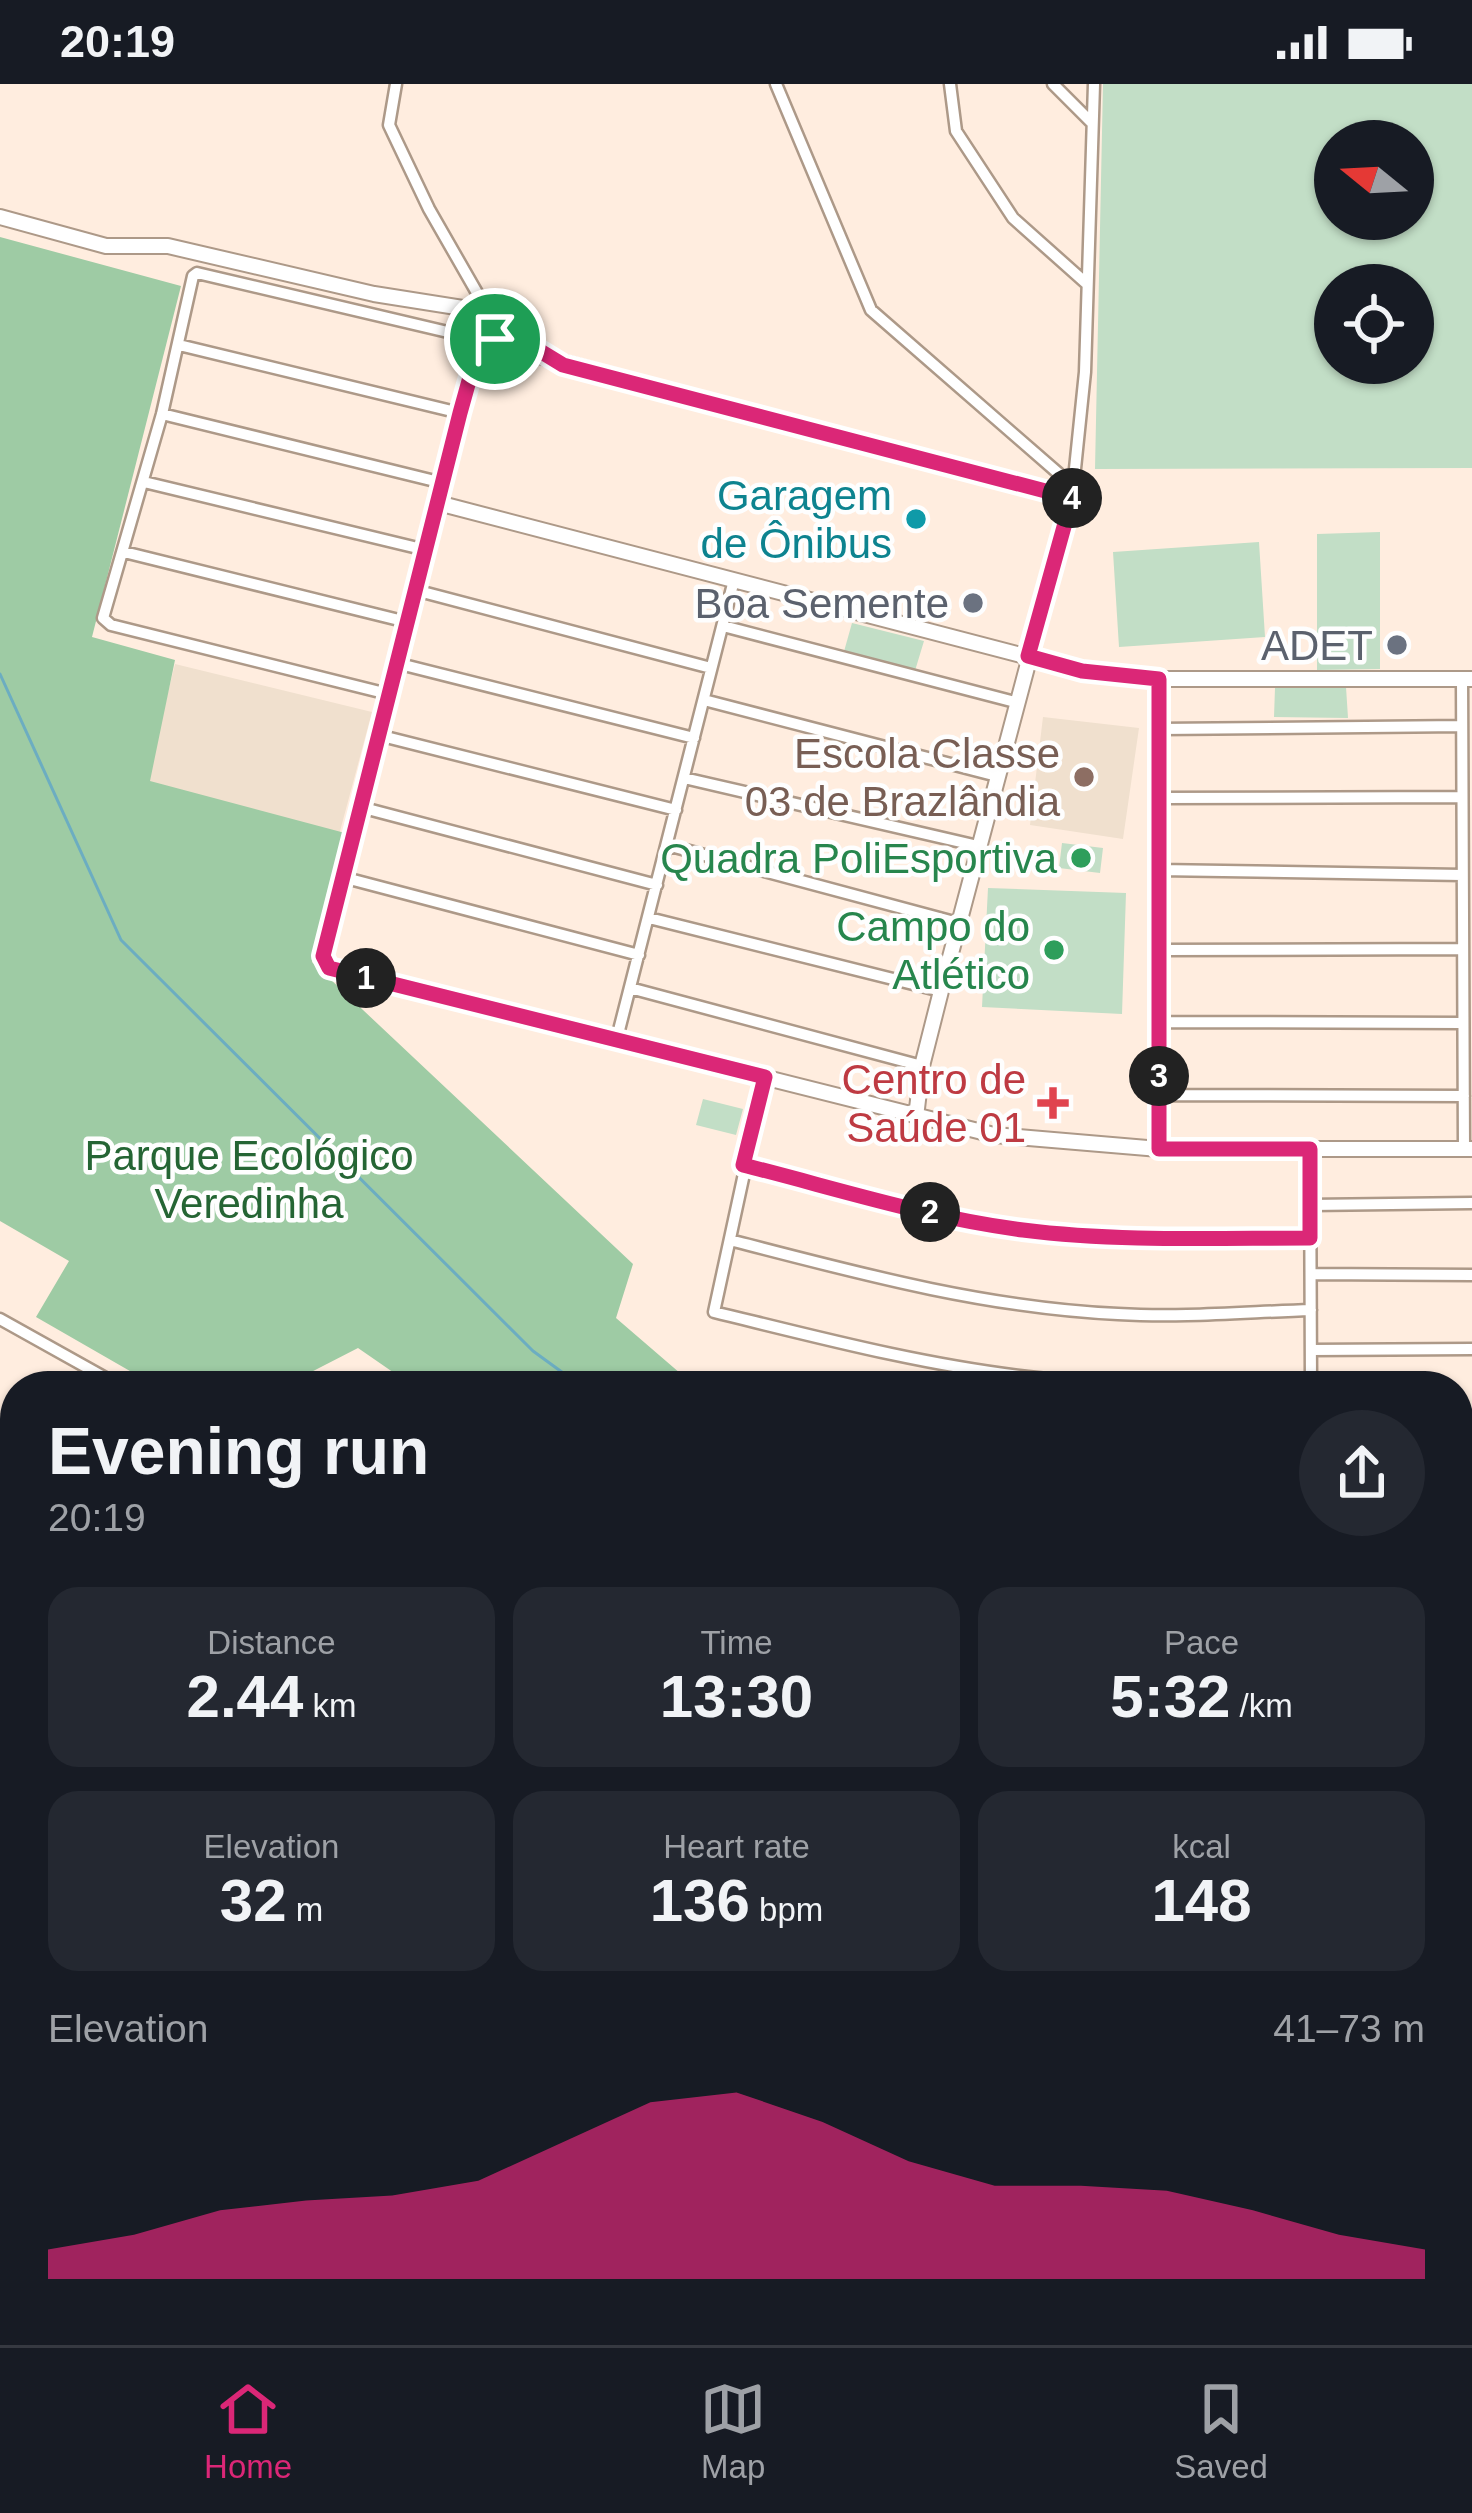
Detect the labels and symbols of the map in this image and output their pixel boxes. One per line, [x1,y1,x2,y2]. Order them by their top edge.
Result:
north arrow [1314,120,1434,240]
pin [444,288,546,390]
pin: 4 [1042,468,1102,528]
place label: Garagem de Ônibus [701,472,892,567]
marker: Garagem de Ônibus [903,506,929,532]
place label: Boa Semente [694,580,949,627]
marker: Boa Semente [960,590,986,616]
place label: ADET [1261,622,1373,669]
marker: ADET [1384,632,1410,658]
place label: Escola Classe 03 de Brazlândia [745,730,1061,825]
marker: Escola Classe 03 de Brazlândia [1071,764,1097,790]
place label: Quadra PoliEsportiva [660,835,1058,882]
marker: Quadra PoliEsportiva [1068,845,1094,871]
place label: Campo do Atlético [836,903,1030,998]
marker: Campo do Atlético [1041,937,1067,963]
pin: 1 [336,948,396,1008]
pin: 3 [1129,1046,1189,1106]
place label: Centro de Saúde 01 [842,1056,1026,1151]
marker: Centro de Saúde 01 [1037,1087,1069,1119]
park label: Parque Ecológico Veredinha [84,1132,414,1227]
pin: 2 [900,1182,960,1242]

